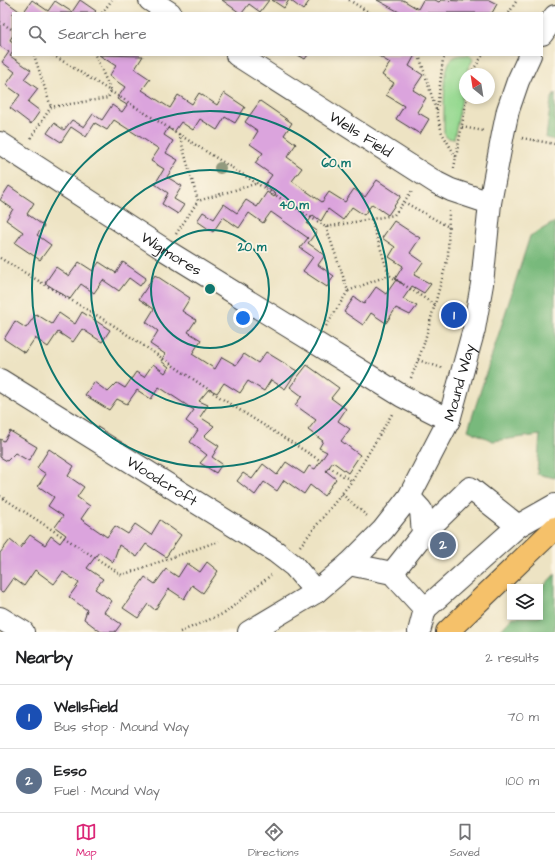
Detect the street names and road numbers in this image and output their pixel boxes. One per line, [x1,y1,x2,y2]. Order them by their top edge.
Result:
street label: Wells Field [325,106,397,162]
street label: Wigmores [137,227,206,281]
street label: Mound Way [439,341,481,424]
street label: Woodcroft [123,451,202,511]

